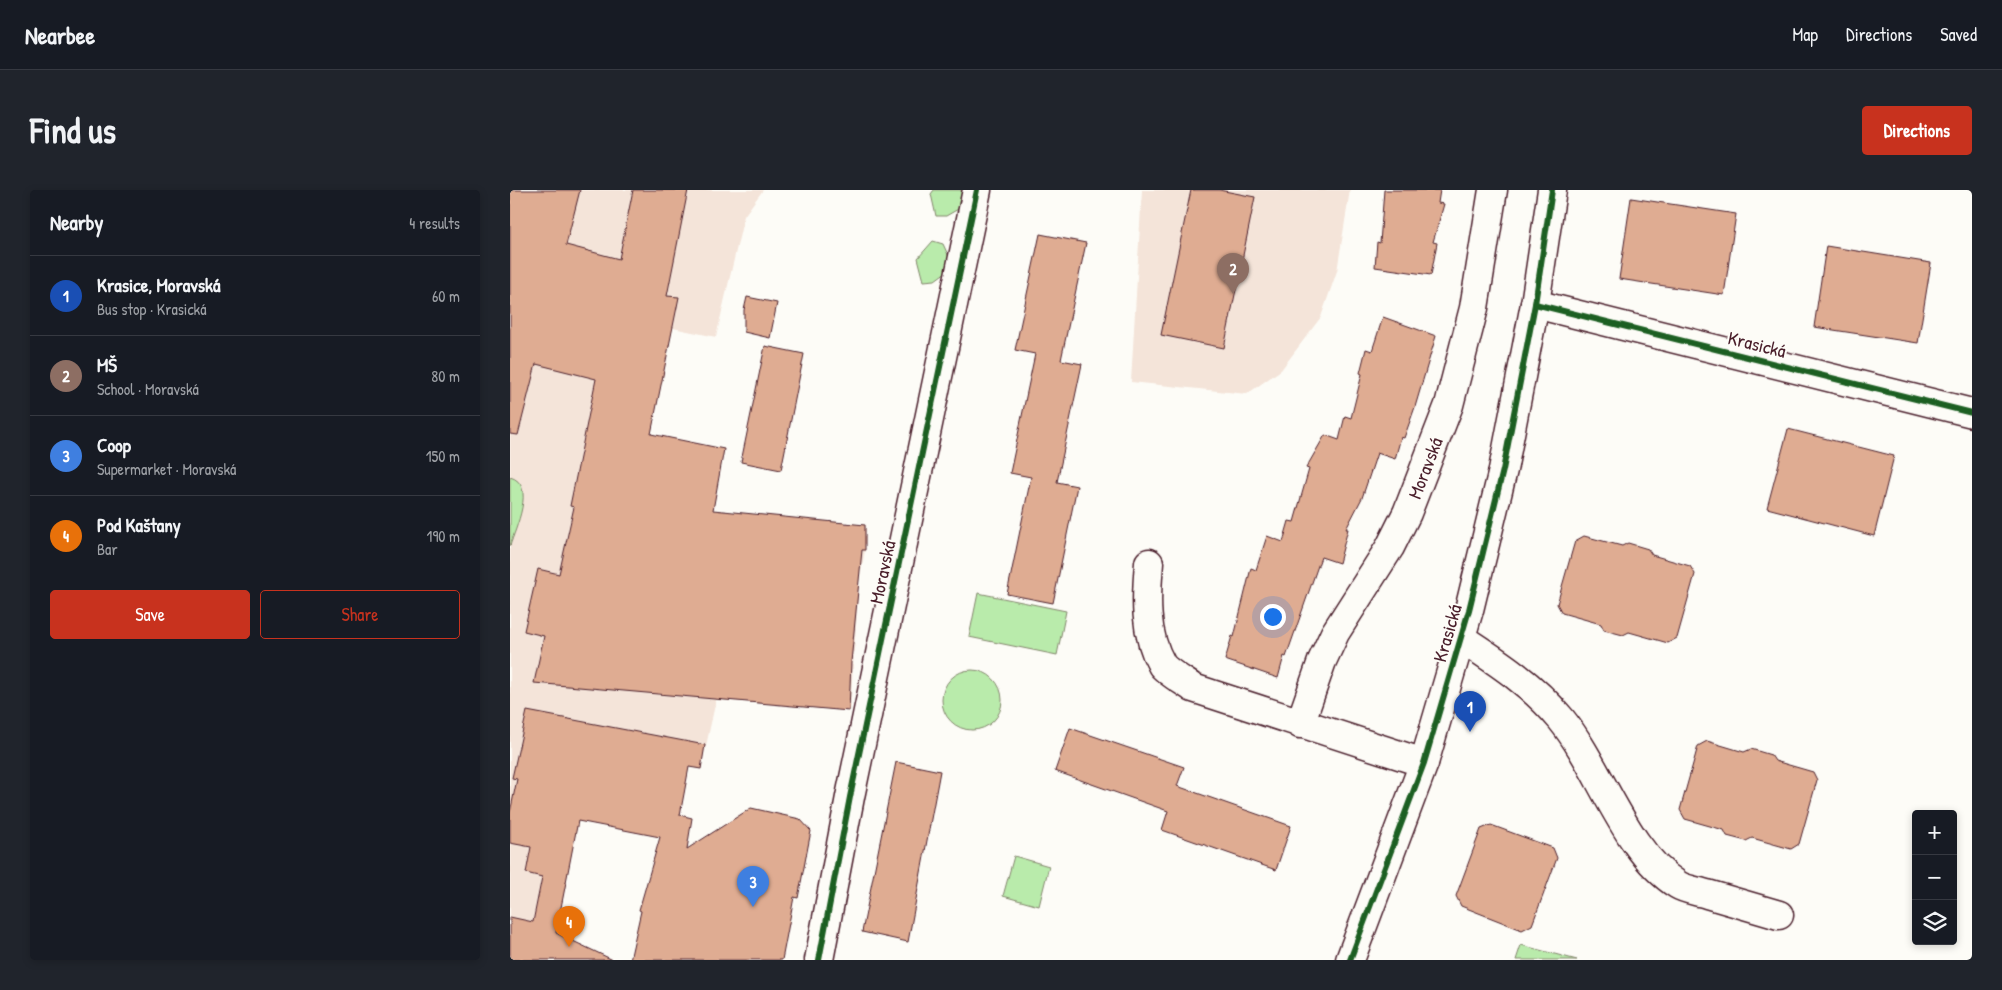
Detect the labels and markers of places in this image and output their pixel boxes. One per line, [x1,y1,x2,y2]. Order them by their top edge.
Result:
pin: 2 [1217,253,1249,294]
pin: 1 [1454,691,1486,732]
pin: 3 [737,866,769,907]
pin: 4 [553,906,585,947]

